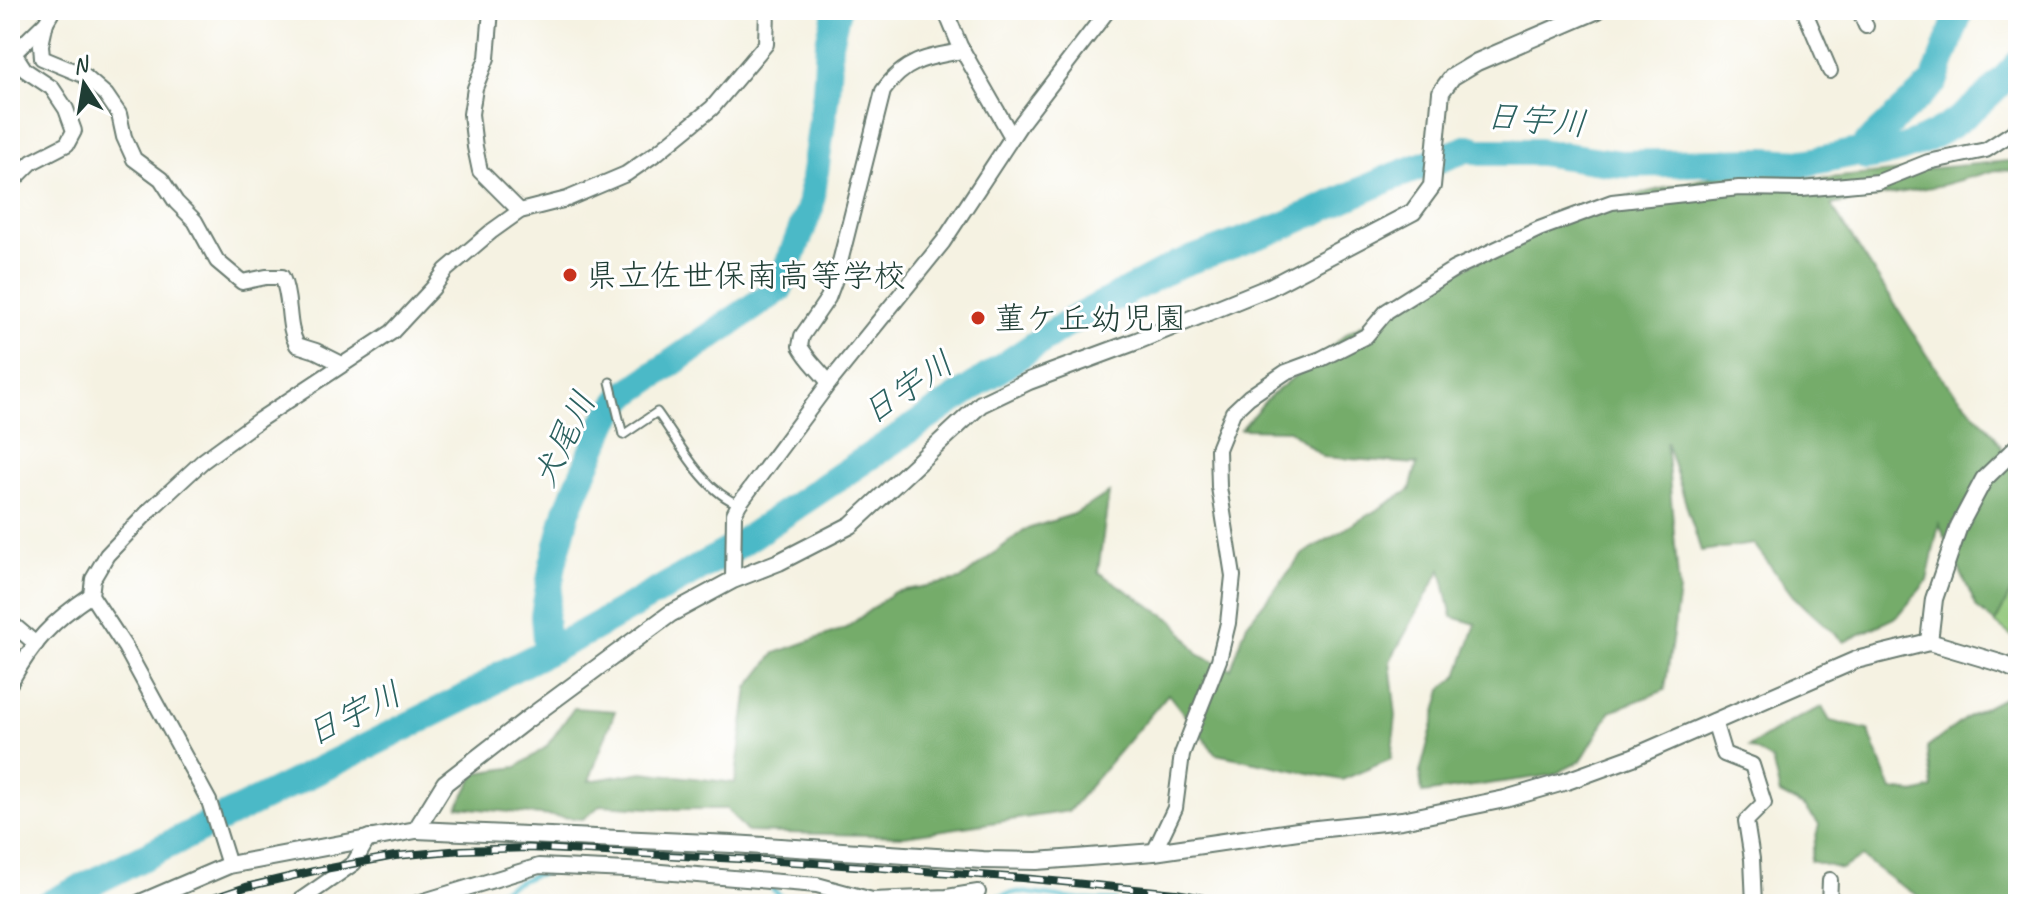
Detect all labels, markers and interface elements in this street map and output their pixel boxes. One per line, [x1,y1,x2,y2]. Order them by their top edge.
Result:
north arrow [44,44,124,124]
text: N [70,50,93,81]
water label: 日宇川 [1483,94,1589,145]
place label: 県立佐世保南高等学校 [586,255,906,296]
marker: 県立佐世保南高等学校 [561,266,579,284]
place label: 菫ケ丘幼児園 [994,298,1186,339]
marker: 菫ケ丘幼児園 [969,309,987,327]
water label: 日宇川 [853,341,962,434]
water label: 犬尾川 [522,384,605,494]
water label: 日宇川 [298,672,408,755]

